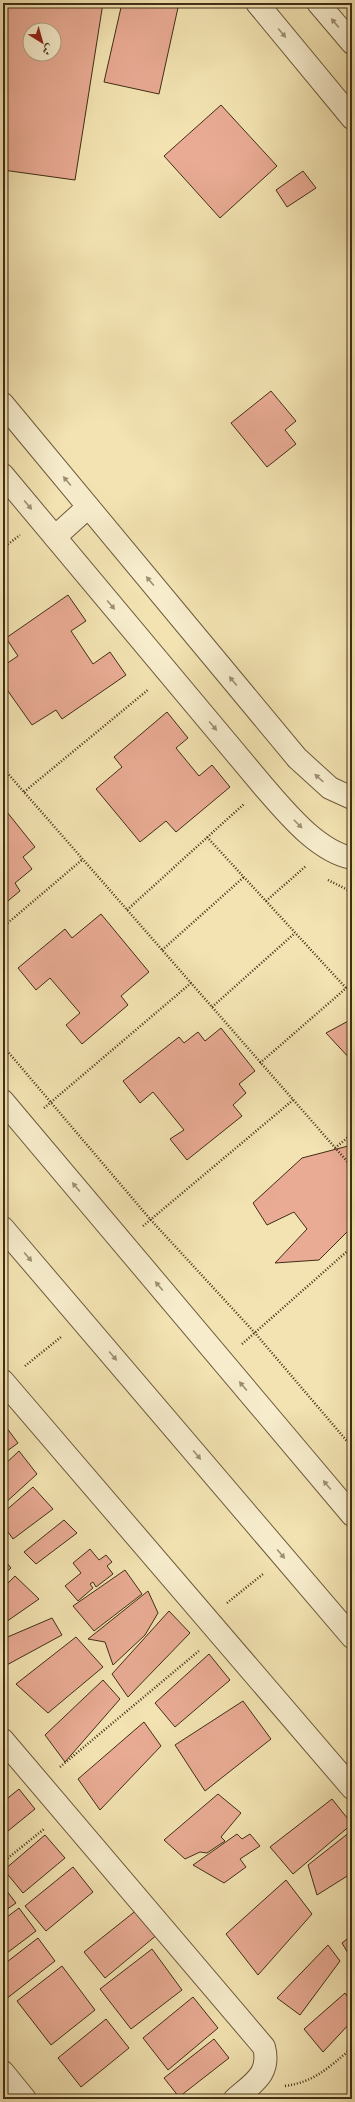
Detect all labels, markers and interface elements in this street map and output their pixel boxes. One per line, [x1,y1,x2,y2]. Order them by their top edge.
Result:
one-way arrow [331,18,340,29]
north arrow [22,22,62,62]
one-way arrow [277,28,286,38]
text: ش [39,40,56,58]
one-way arrow [62,476,71,486]
one-way arrow [24,499,33,510]
one-way arrow [145,576,154,586]
one-way arrow [107,599,116,610]
one-way arrow [228,676,237,687]
one-way arrow [208,720,217,731]
one-way arrow [314,774,324,783]
one-way arrow [293,819,303,829]
one-way arrow [71,1182,80,1192]
one-way arrow [24,1252,33,1263]
one-way arrow [155,1281,164,1292]
one-way arrow [108,1351,117,1361]
one-way arrow [239,1380,248,1391]
one-way arrow [192,1450,202,1460]
one-way arrow [322,1480,331,1490]
one-way arrow [277,1549,286,1559]

